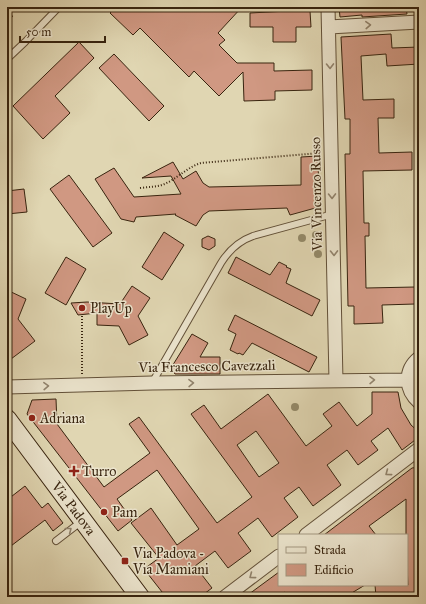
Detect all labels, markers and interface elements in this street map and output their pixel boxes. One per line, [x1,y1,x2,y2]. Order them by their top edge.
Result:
scale bar [20,18,105,44]
one-way arrow [365,21,371,29]
text: 50 m [26,25,51,39]
one-way arrow [326,63,334,69]
street label: Via Vincenzo Russo [307,137,326,252]
one-way arrow [328,193,337,199]
one-way arrow [329,250,338,256]
place label: PlayUp [90,300,132,317]
marker: PlayUp [77,303,87,313]
street label: Via Francesco Cavezzali [137,357,276,376]
one-way arrow [369,376,375,384]
one-way arrow [188,378,194,387]
one-way arrow [43,382,49,390]
place label: Adriana [39,410,85,427]
marker: Adriana [27,413,37,423]
place label: Turro [82,463,116,480]
marker: Turro [69,466,79,476]
one-way arrow [385,468,392,475]
street label: Via Padova [47,477,99,539]
place label: Pam [112,504,138,521]
marker: Pam [99,507,109,517]
one-way arrow [65,528,72,535]
legend [278,534,408,586]
text: Strada [314,543,347,557]
place label: Via Padova - Via Mamiani [132,545,209,578]
marker: Via Padova - Via Mamiani [120,556,130,566]
text: Edificio [314,563,353,577]
one-way arrow [249,572,256,579]

